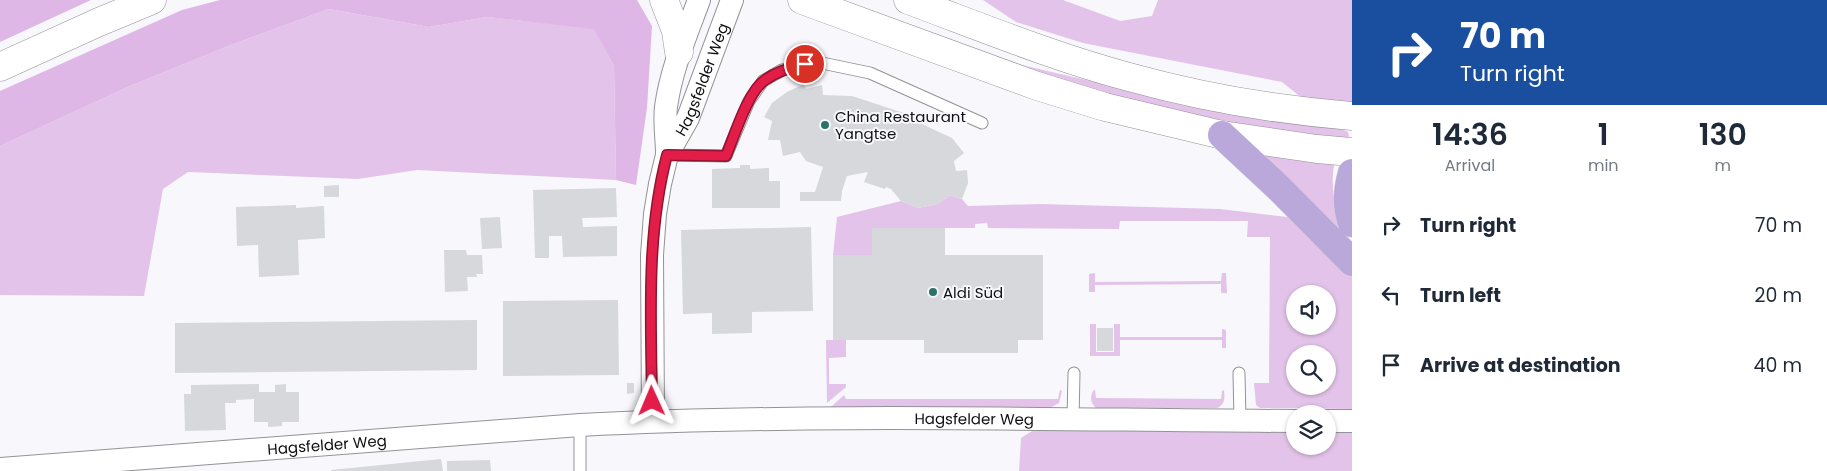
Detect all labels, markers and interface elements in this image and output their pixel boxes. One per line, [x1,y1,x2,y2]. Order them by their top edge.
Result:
text: 70 m [1460,11,1546,60]
street label: Hagsfelder Weg [670,20,733,139]
icon: right [1377,20,1442,85]
pin [784,43,826,85]
icon: arrive [791,50,819,78]
text: Turn right [1460,58,1565,89]
place label: China Restaurant Yangtse [835,106,966,144]
text: 14:36 [1432,113,1508,156]
text: 1 [1598,113,1609,156]
text: 130 [1699,113,1747,156]
marker: China Restaurant Yangtse [819,119,831,131]
text: Arrival [1445,154,1495,177]
text: min [1588,154,1619,177]
text: m [1715,154,1731,177]
icon: right [1377,211,1405,239]
text: Turn right [1420,212,1516,239]
text: 70 m [1755,212,1802,239]
icon: left [1377,281,1405,309]
place label: Aldi Süd [943,282,1003,303]
text: Turn left [1420,282,1501,309]
text: 20 m [1754,282,1802,309]
map controls [1286,285,1336,455]
button: sound [1286,285,1336,335]
marker: Aldi Süd [927,286,939,298]
button: search [1286,345,1336,395]
icon: arrive [1377,351,1405,379]
text: Arrive at destination [1420,352,1621,379]
text: 40 m [1753,352,1802,379]
position arrow [625,374,677,426]
button: layers [1286,405,1336,455]
street label: Hagsfelder Weg [914,408,1034,429]
street label: Hagsfelder Weg [267,429,388,459]

